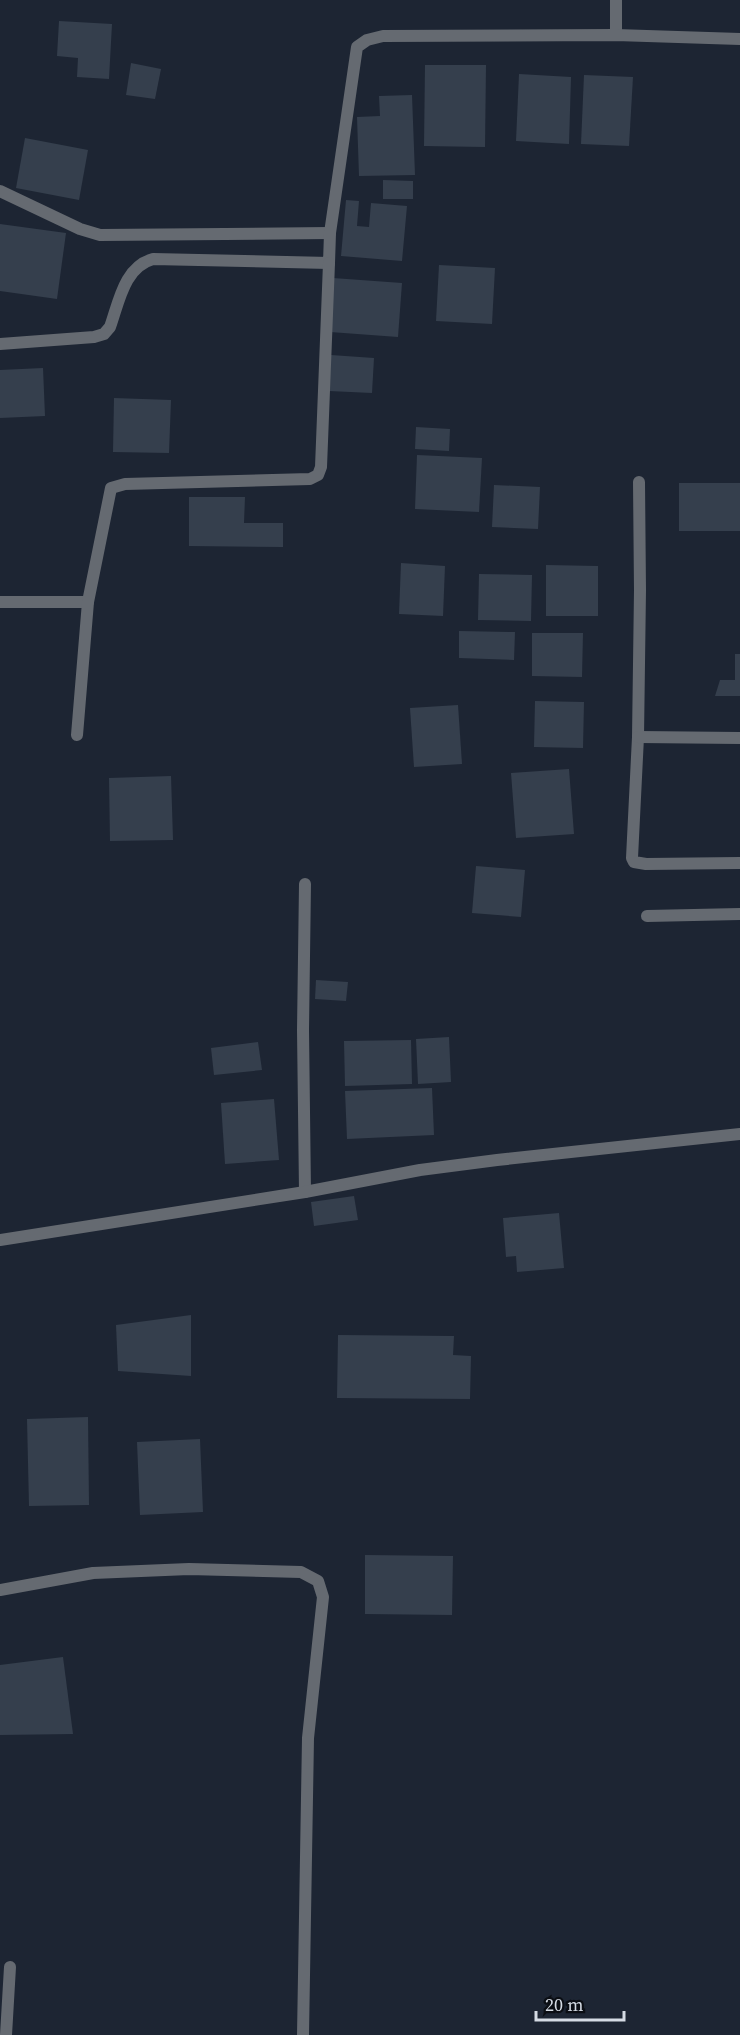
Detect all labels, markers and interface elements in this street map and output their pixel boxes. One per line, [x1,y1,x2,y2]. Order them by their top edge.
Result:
scale bar [536,1984,624,2022]
text: 20 m [545,1992,583,2017]

